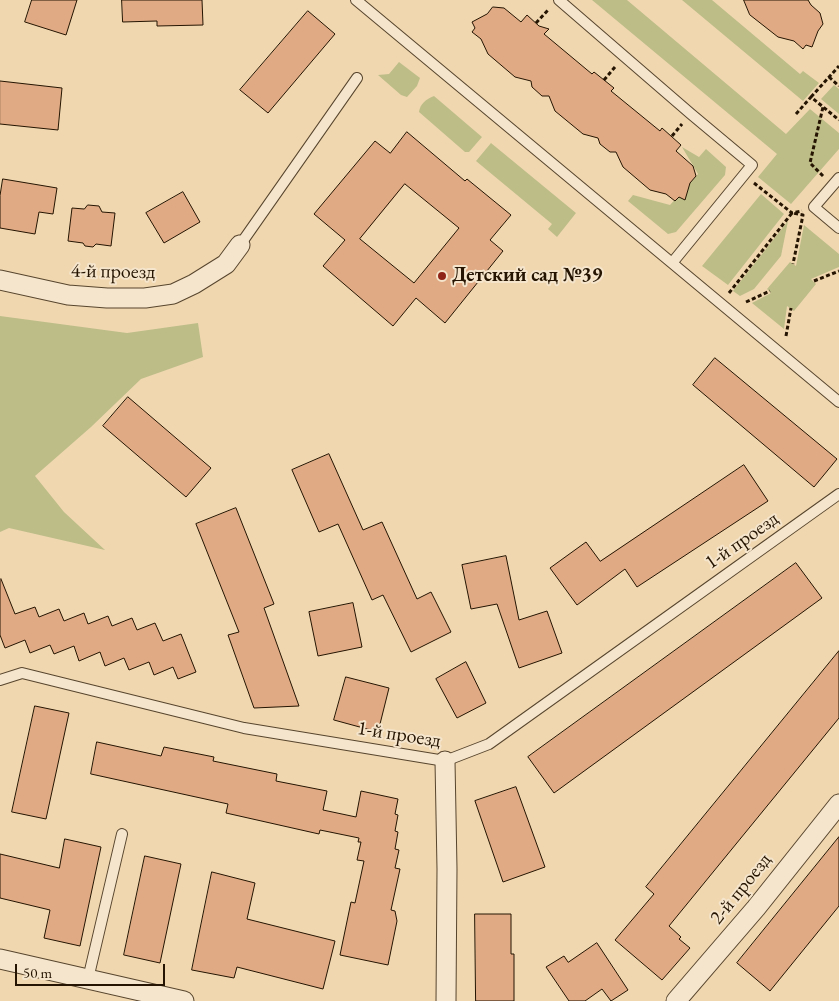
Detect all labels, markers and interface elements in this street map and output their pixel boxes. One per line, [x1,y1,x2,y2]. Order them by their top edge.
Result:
street label: 4-й проезд [71,259,155,285]
place label: Детский сад №39 [452,264,602,288]
marker: Детский сад №39 [436,270,448,282]
street label: 1-й проезд [701,507,783,575]
street label: 1-й проезд [356,717,442,753]
street label: 2-й проезд [705,849,777,929]
scale bar [18,954,168,986]
text: 50 m [23,963,52,982]

